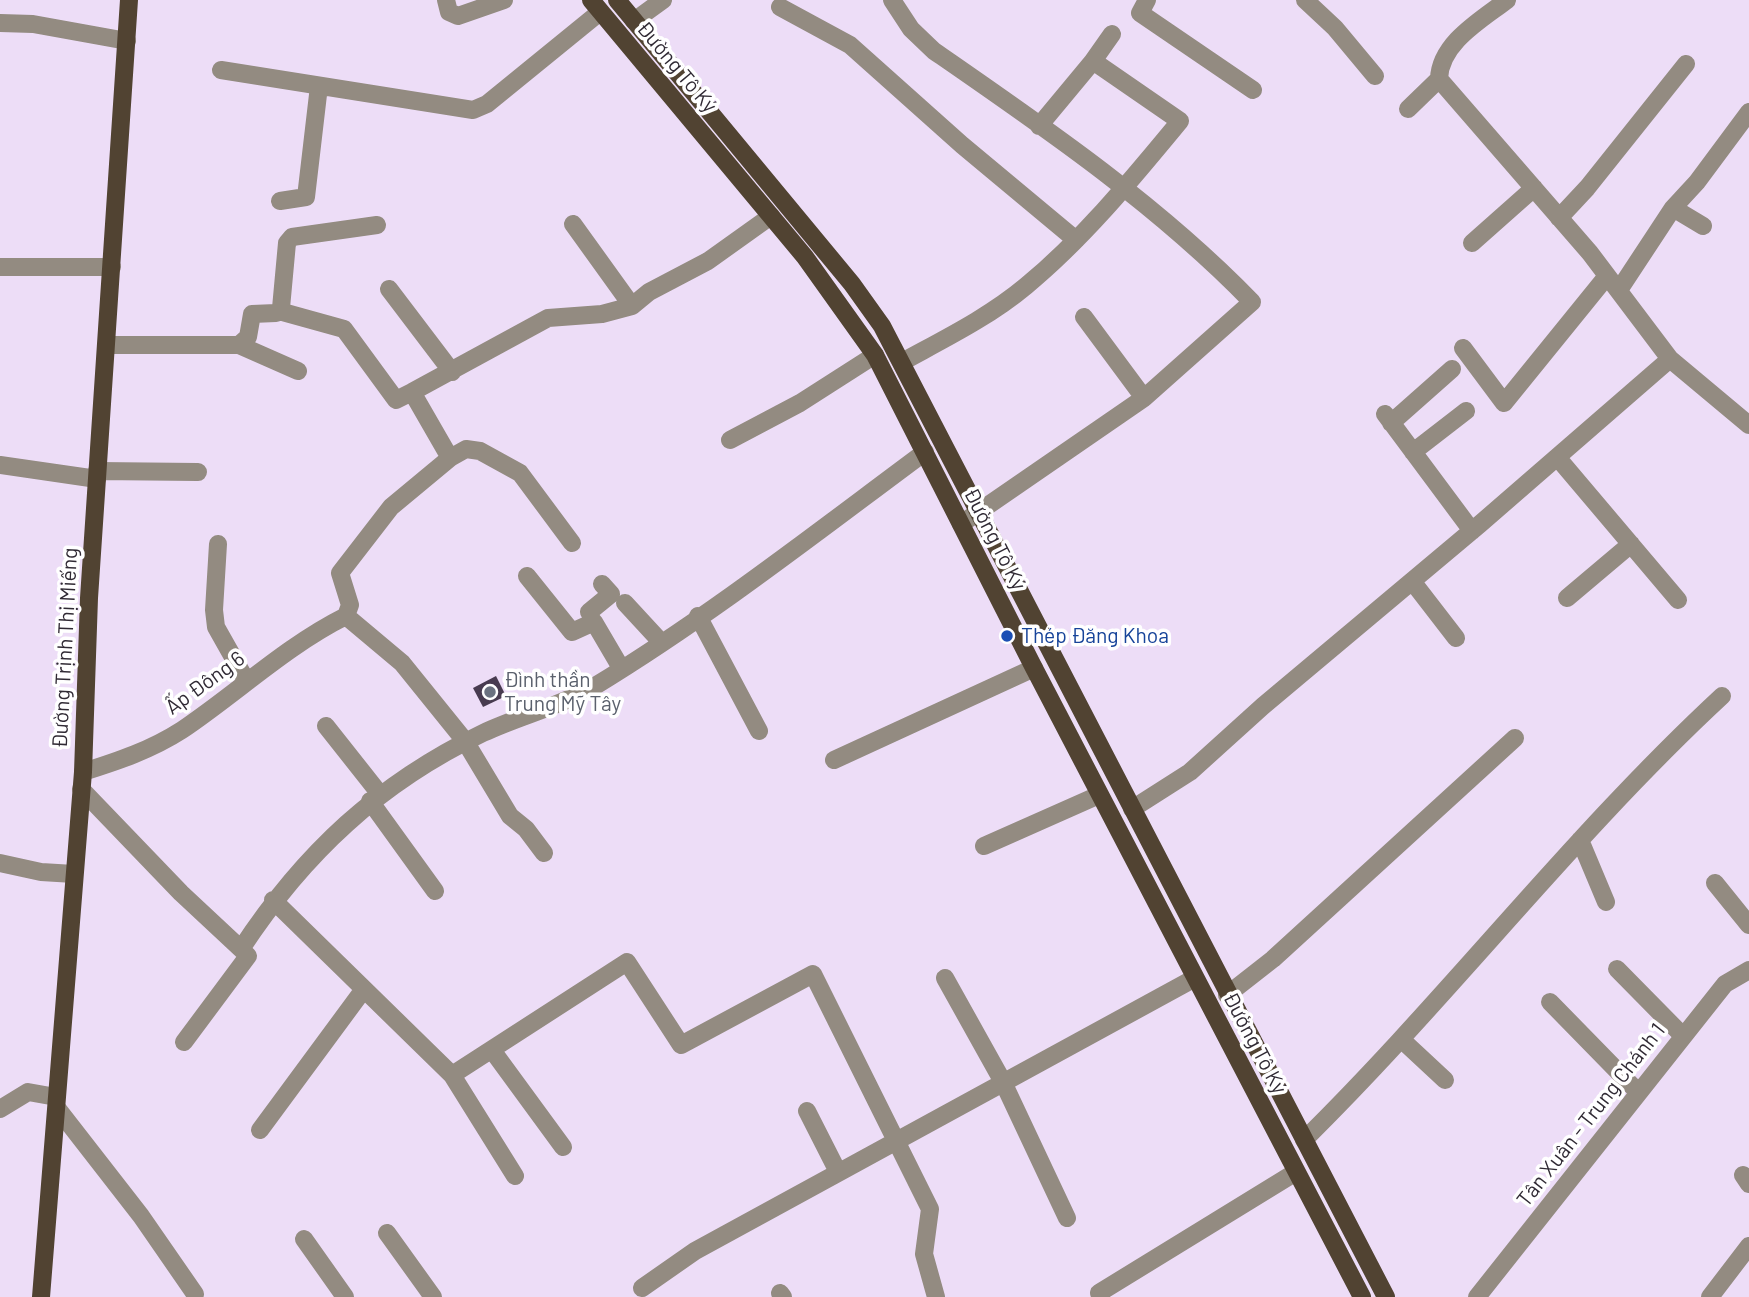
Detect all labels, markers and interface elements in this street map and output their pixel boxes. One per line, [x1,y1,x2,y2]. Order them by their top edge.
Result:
street label: Đường Tô Ký [632,16,722,118]
street label: Đường Tô Ký [958,484,1032,594]
street label: Đường Trịnh Thị Miếng [47,547,83,749]
place label: Thép Đăng Khoa [1021,623,1169,649]
marker: Thép Đăng Khoa [999,628,1015,644]
street label: Ấp Đông 6 [160,646,250,720]
place label: Đình thần Trung Mỹ Tây [504,667,621,717]
marker: Đình thần Trung Mỹ Tây [482,684,498,700]
street label: Đường Tô Ký [1218,988,1292,1098]
street label: Tân Xuân - Trung Chánh 1 [1512,1018,1670,1212]

